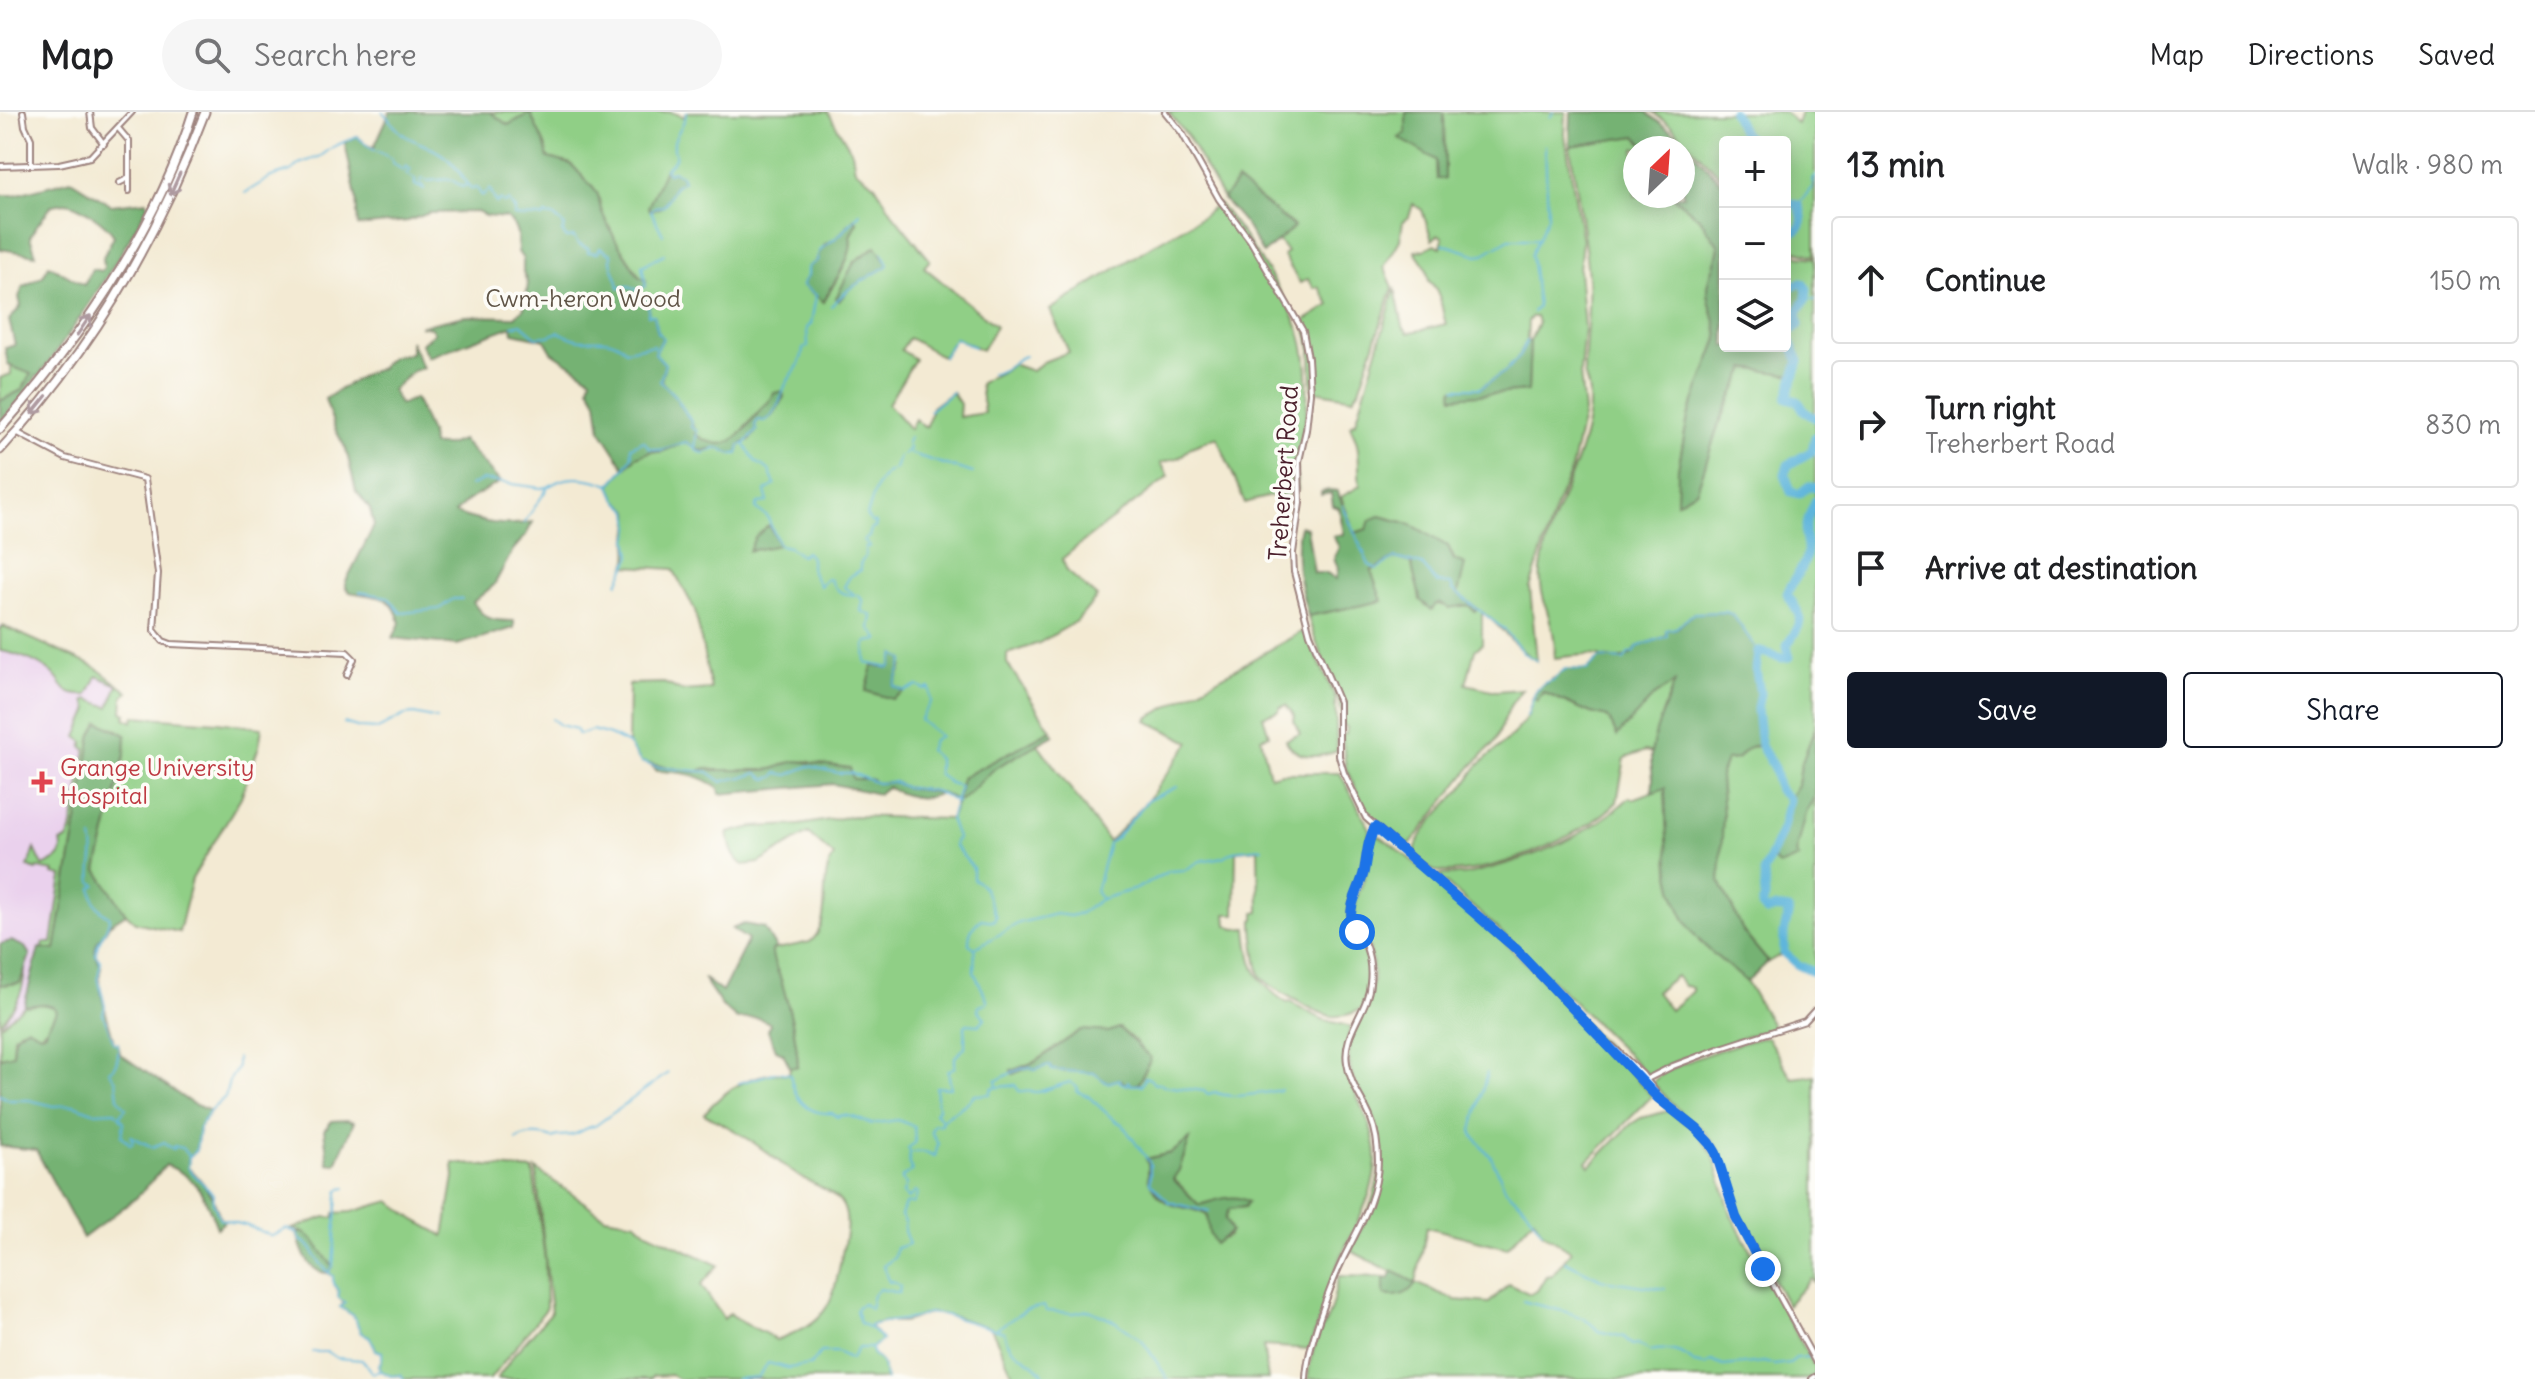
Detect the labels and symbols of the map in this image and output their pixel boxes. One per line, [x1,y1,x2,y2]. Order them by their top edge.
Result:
north arrow [1623,136,1695,208]
one-way arrow [167,171,182,196]
park label: Cwm-heron Wood [485,283,681,313]
one-way arrow [76,314,92,336]
street label: Treherbert Road [1262,384,1304,562]
one-way arrow [30,394,48,415]
place label: Grange University Hospital [60,752,254,810]
marker: Grange University Hospital [31,771,53,793]
route start [1339,914,1375,950]
route end [1745,1251,1781,1287]

